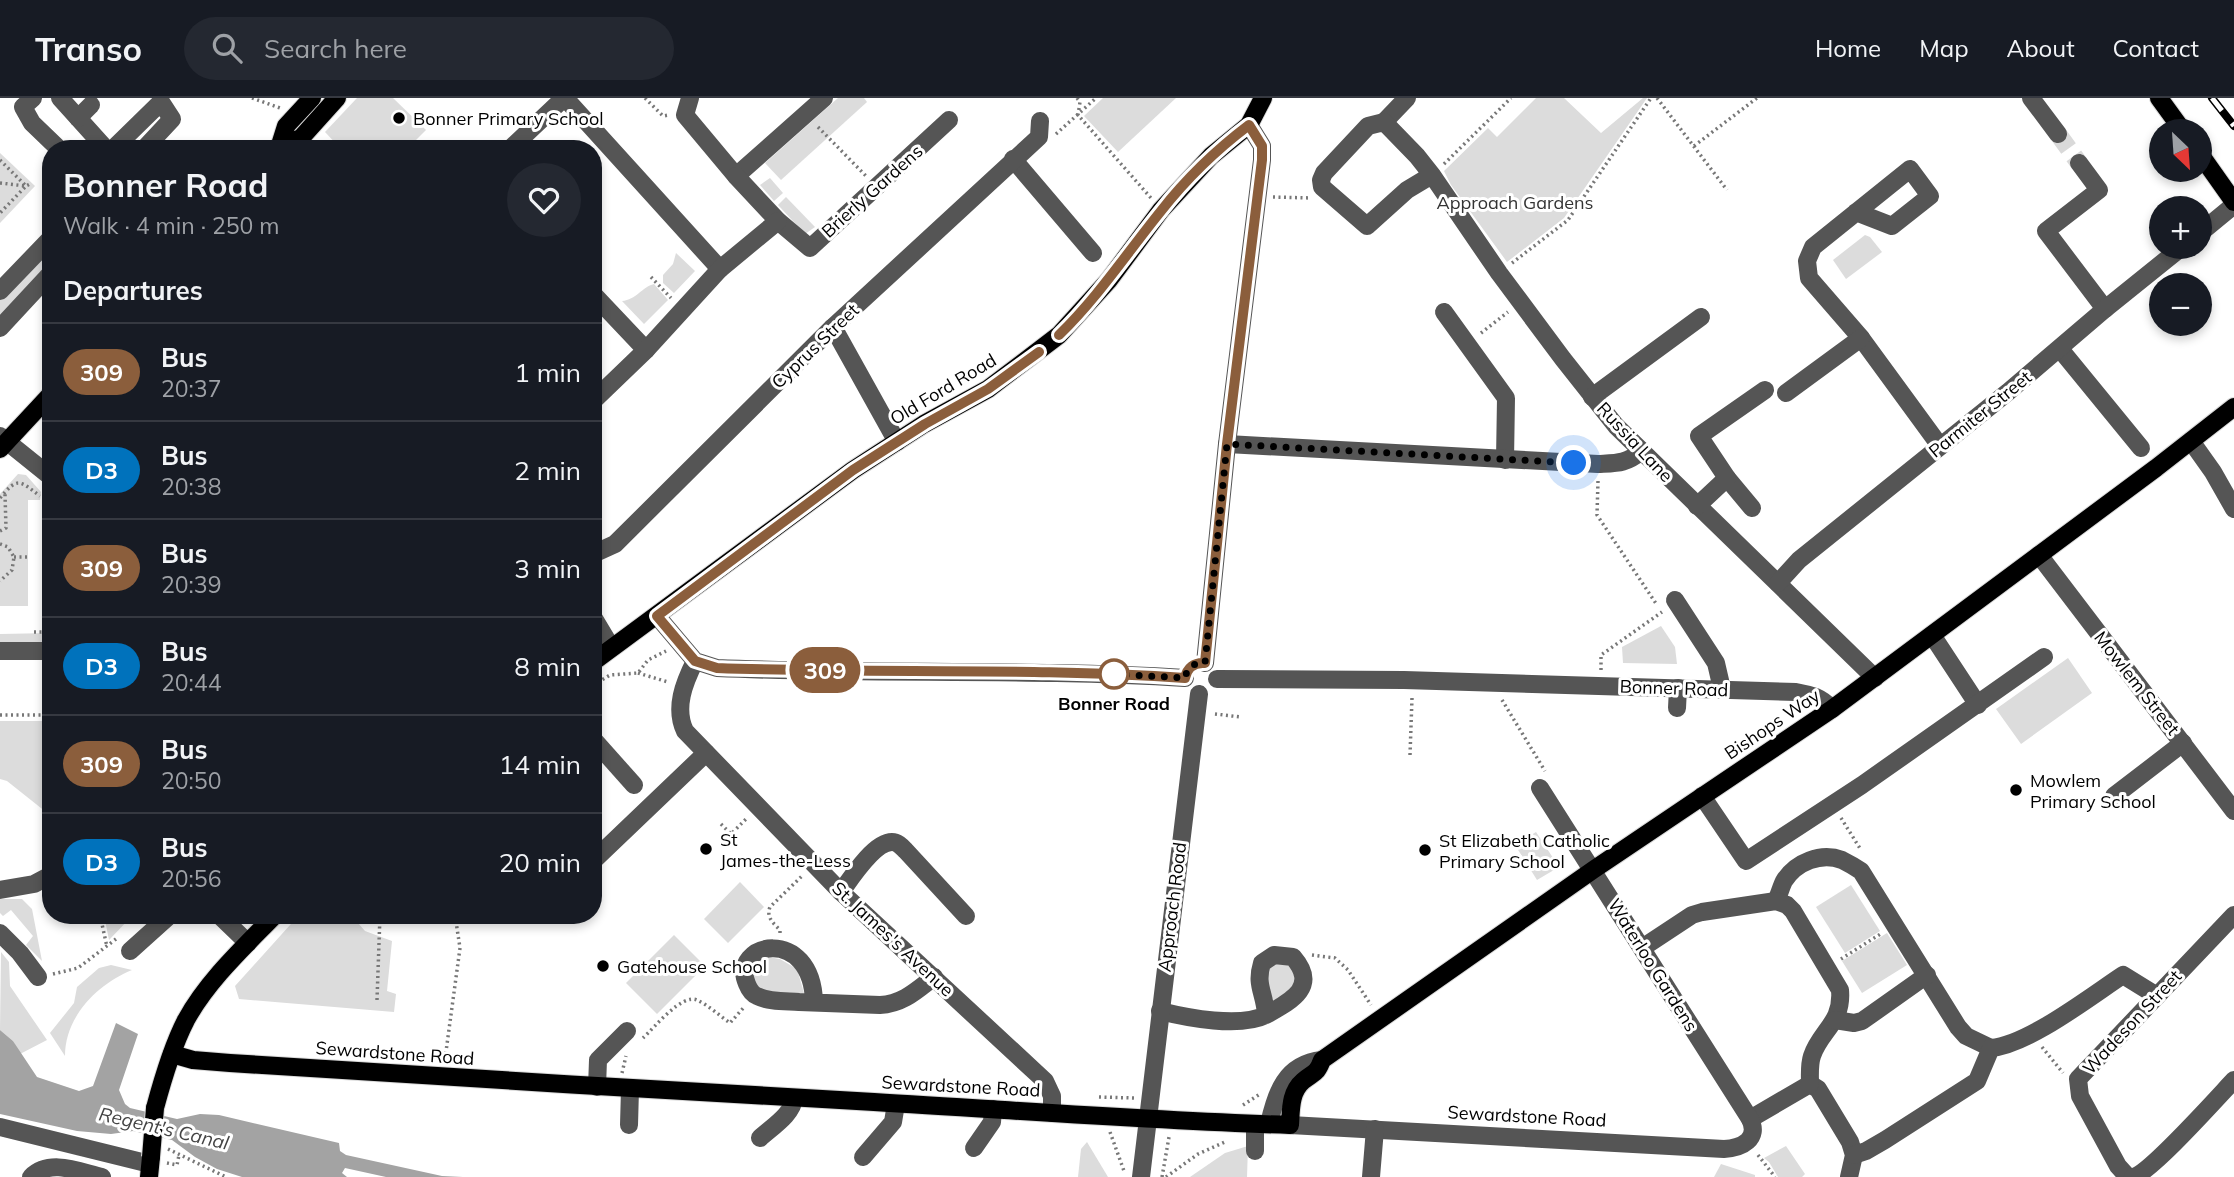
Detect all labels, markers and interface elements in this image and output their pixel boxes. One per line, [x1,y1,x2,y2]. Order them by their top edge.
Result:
search box [184,17,674,80]
text: Transo [35,28,142,69]
icon: search [208,29,246,67]
text: Search here [264,32,407,65]
text: Home [1815,33,1881,63]
text: Map [1919,33,1969,63]
text: About [2007,33,2075,63]
text: Contact [2113,33,2199,63]
place label: Bonner Primary School [413,107,603,130]
marker: Bonner Primary School [391,110,407,126]
north arrow [2149,119,2212,182]
map controls [2149,119,2212,336]
street label: Brierly Gardens [817,139,927,242]
button: heart [507,163,581,237]
text: Bonner Road [63,164,268,205]
park label: Approach Gardens [1437,191,1594,214]
button: + [2149,196,2212,259]
text: Walk · 4 min · 250 m [63,211,280,240]
button: − [2149,273,2212,336]
text: Departures [63,274,203,307]
street label: Cyprus Street [767,299,863,393]
text: Bus [161,341,207,374]
street label: Old Ford Road [886,348,1000,430]
text: 1 min [514,356,581,389]
text: 309 [80,357,123,387]
street label: Parmiter Street [1924,366,2036,462]
text: 20:37 [161,374,221,403]
street label: Russia Lane [1592,397,1678,487]
text: Bus [161,439,207,472]
your location [1556,445,1591,480]
text: 2 min [514,454,581,487]
text: D3 [85,455,118,485]
text: 20:38 [161,472,221,501]
text: Bus [161,537,207,570]
text: 3 min [514,552,581,585]
text: 309 [80,553,123,583]
text: 20:39 [161,570,221,599]
street label: Mowlem Street [2089,626,2185,740]
text: Bus [161,635,207,668]
line badge: 309 [785,647,865,693]
text: 8 min [514,650,581,683]
text: D3 [85,651,118,681]
text: 309 [803,655,847,685]
marker: Bonner Road [1099,659,1129,689]
text: 20:44 [161,668,221,697]
street label: Bonner Road [1619,675,1729,701]
street label: Bishops Way [1720,683,1824,764]
place label: Bonner Road [1058,692,1170,715]
text: Bus [161,733,207,766]
text: 14 min [499,748,581,781]
text: 309 [80,749,123,779]
text: 20:50 [161,766,221,795]
place label: Mowlem Primary School [2030,769,2156,813]
marker: Mowlem Primary School [2008,782,2024,798]
place label: St James-the-Less [720,828,851,872]
place label: St Elizabeth Catholic Primary School [1439,829,1610,873]
text: Bus [161,831,207,864]
marker: St James-the-Less [698,841,714,857]
street label: Approach Road [1153,841,1191,973]
marker: St Elizabeth Catholic Primary School [1417,842,1433,858]
text: 20 min [499,846,581,879]
text: D3 [85,847,118,877]
text: 20:56 [161,864,221,893]
street label: St. James's Avenue [827,877,959,1001]
street label: Waterloo Gardens [1603,894,1703,1036]
place label: Gatehouse School [617,955,767,978]
marker: Gatehouse School [595,958,611,974]
street label: Wadeson Street [2078,965,2186,1079]
street label: Sewardstone Road [315,1036,475,1070]
street label: Sewardstone Road [881,1070,1041,1102]
street label: Sewardstone Road [1447,1100,1607,1132]
water label: Regent's Canal [97,1101,232,1155]

